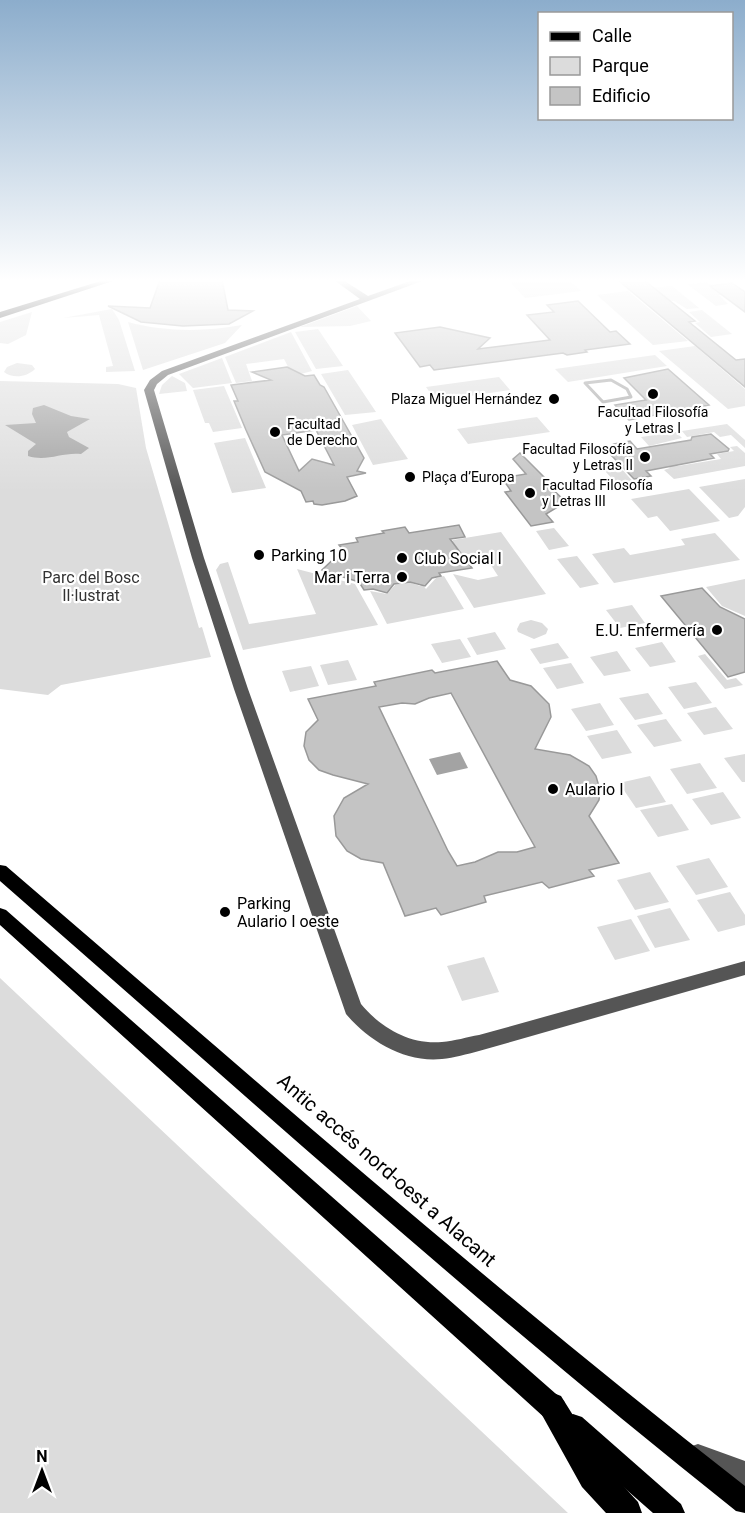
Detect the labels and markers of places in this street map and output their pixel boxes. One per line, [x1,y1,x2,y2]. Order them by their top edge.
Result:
marker: Facultad Filosofía y Letras I [646,387,660,401]
place label: Plaza Miguel Hernández [391,391,542,407]
marker: Plaza Miguel Hernández [547,392,561,406]
place label: Facultad Filosofía y Letras I [598,404,708,436]
place label: Facultad de Derecho [287,416,357,448]
marker: Facultad de Derecho [268,425,282,439]
place label: Facultad Filosofía y Letras II [522,441,633,473]
marker: Facultad Filosofía y Letras II [638,450,652,464]
place label: Plaça d’Europa [422,469,515,485]
marker: Plaça d’Europa [403,470,417,484]
place label: Facultad Filosofía y Letras III [542,477,653,509]
marker: Facultad Filosofía y Letras III [523,486,537,500]
place label: Parking 10 [271,546,347,565]
marker: Parking 10 [252,548,266,562]
place label: Club Social I [414,549,502,568]
marker: Club Social I [395,551,409,565]
place label: Mar i Terra [314,568,390,587]
marker: Mar i Terra [395,570,409,584]
place label: E.U. Enfermería [595,621,705,640]
marker: E.U. Enfermería [710,623,724,637]
place label: Aulario I [565,780,624,799]
marker: Aulario I [546,782,560,796]
place label: Parking Aulario I oeste [237,894,339,931]
marker: Parking Aulario I oeste [218,905,232,919]

